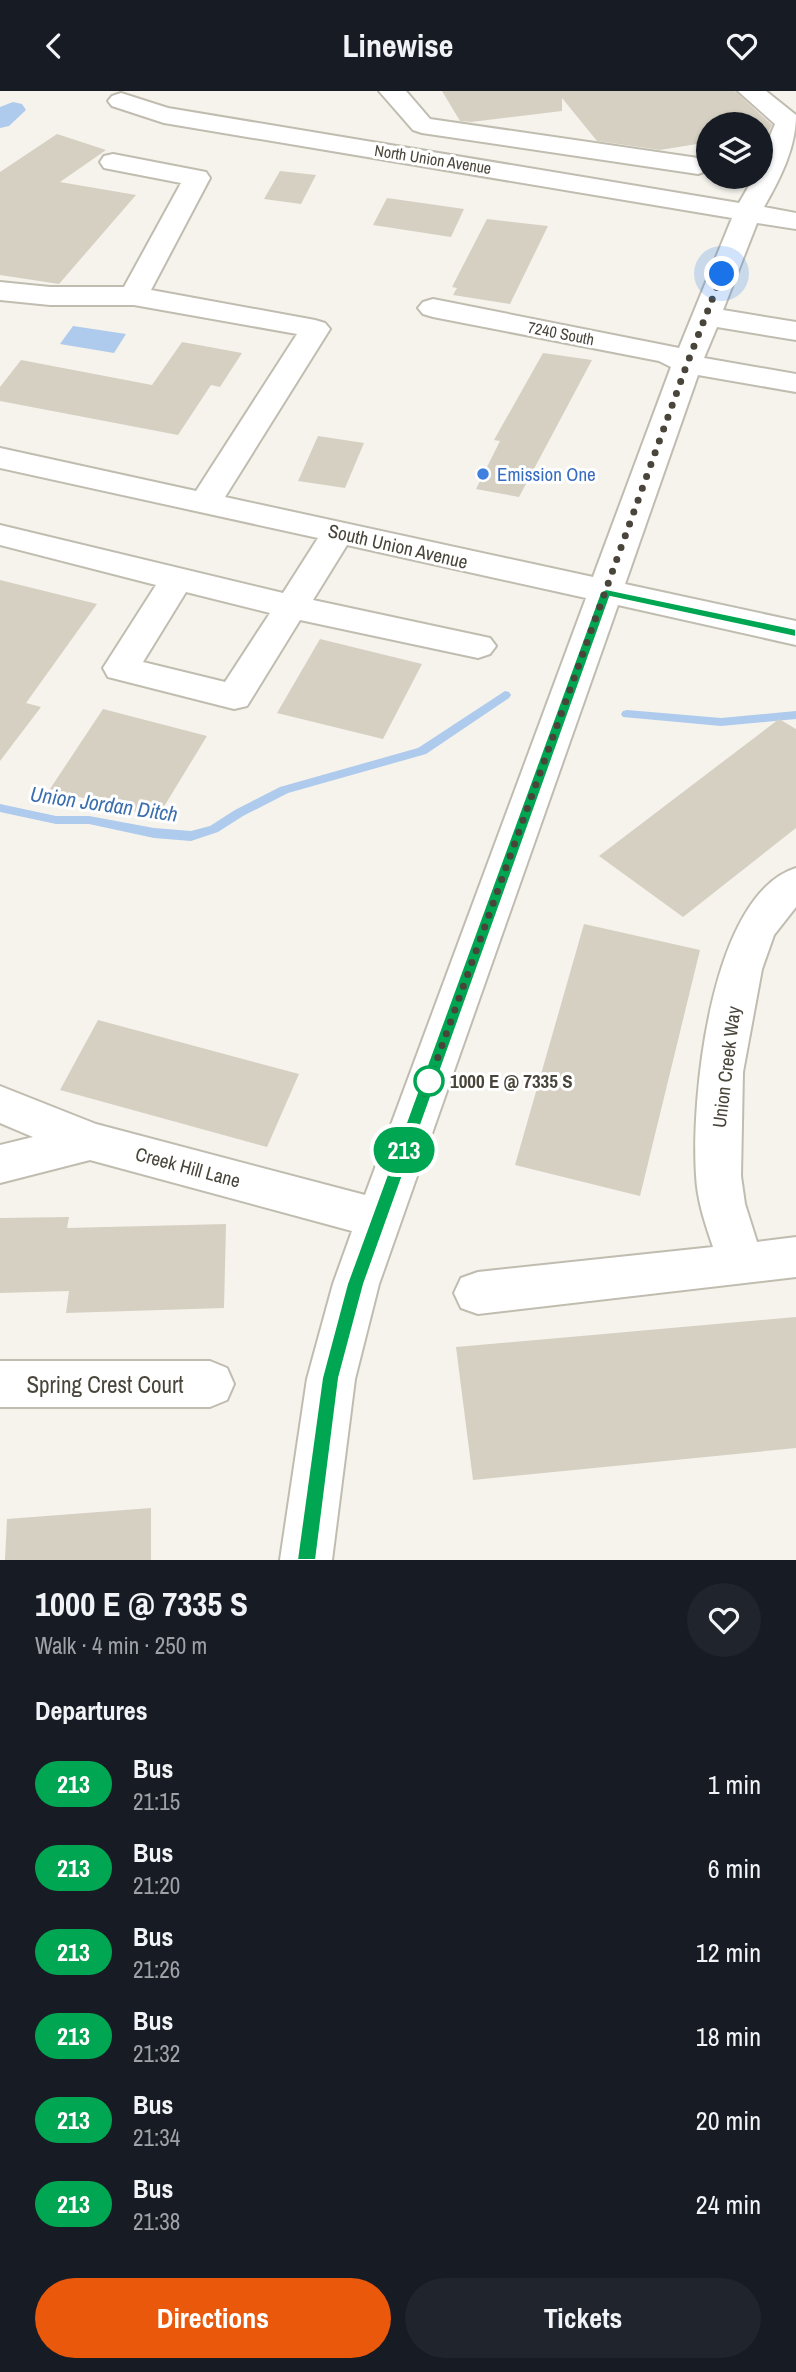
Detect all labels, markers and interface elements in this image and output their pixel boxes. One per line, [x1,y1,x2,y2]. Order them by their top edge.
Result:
text: Linewise [343,24,453,67]
icon: back [35,27,73,65]
icon: heart [723,27,761,65]
map controls [696,112,773,189]
button: layers [696,112,773,189]
street label: North Union Avenue [373,139,493,179]
your location [704,256,739,291]
street label: 7240 South [526,316,596,350]
place label: Emission One [497,461,596,487]
marker: Emission One [475,466,491,482]
street label: South Union Avenue [326,517,470,575]
water label: Union Jordan Ditch [29,779,179,829]
street label: Union Creek Way [706,1004,746,1129]
marker: 1000 E @ 7335 S [414,1066,444,1096]
place label: 1000 E @ 7335 S [450,1068,573,1094]
line badge: 213 [364,1127,444,1173]
text: 213 [388,1134,420,1166]
street label: Creek Hill Lane [133,1141,243,1193]
street label: Spring Crest Court [26,1369,184,1400]
text: 1000 E @ 7335 S [35,1582,248,1626]
button: heart [687,1583,761,1657]
text: Walk · 4 min · 250 m [35,1630,207,1661]
text: Departures [35,1693,148,1728]
text: Bus [133,1751,173,1786]
text: 1 min [708,1767,761,1802]
text: 213 [57,1768,90,1800]
text: 21:15 [133,1786,180,1817]
text: Bus [133,1835,173,1870]
text: 6 min [708,1851,761,1886]
text: 213 [57,1852,90,1884]
text: 21:20 [133,1870,180,1901]
text: Bus [133,1919,173,1954]
text: 12 min [696,1935,761,1970]
text: 213 [57,1936,90,1968]
text: 21:26 [133,1954,180,1985]
text: Bus [133,2003,173,2038]
text: 18 min [696,2019,761,2054]
text: 213 [57,2020,90,2052]
text: 21:32 [133,2038,180,2069]
text: Bus [133,2087,173,2122]
text: 20 min [696,2103,761,2138]
text: 213 [57,2104,90,2136]
text: 21:34 [133,2122,180,2153]
text: Bus [133,2171,173,2206]
text: 24 min [696,2187,761,2222]
text: 213 [57,2188,90,2220]
text: 21:38 [133,2206,180,2237]
button: Directions [35,2278,391,2358]
button: Tickets [405,2278,761,2358]

